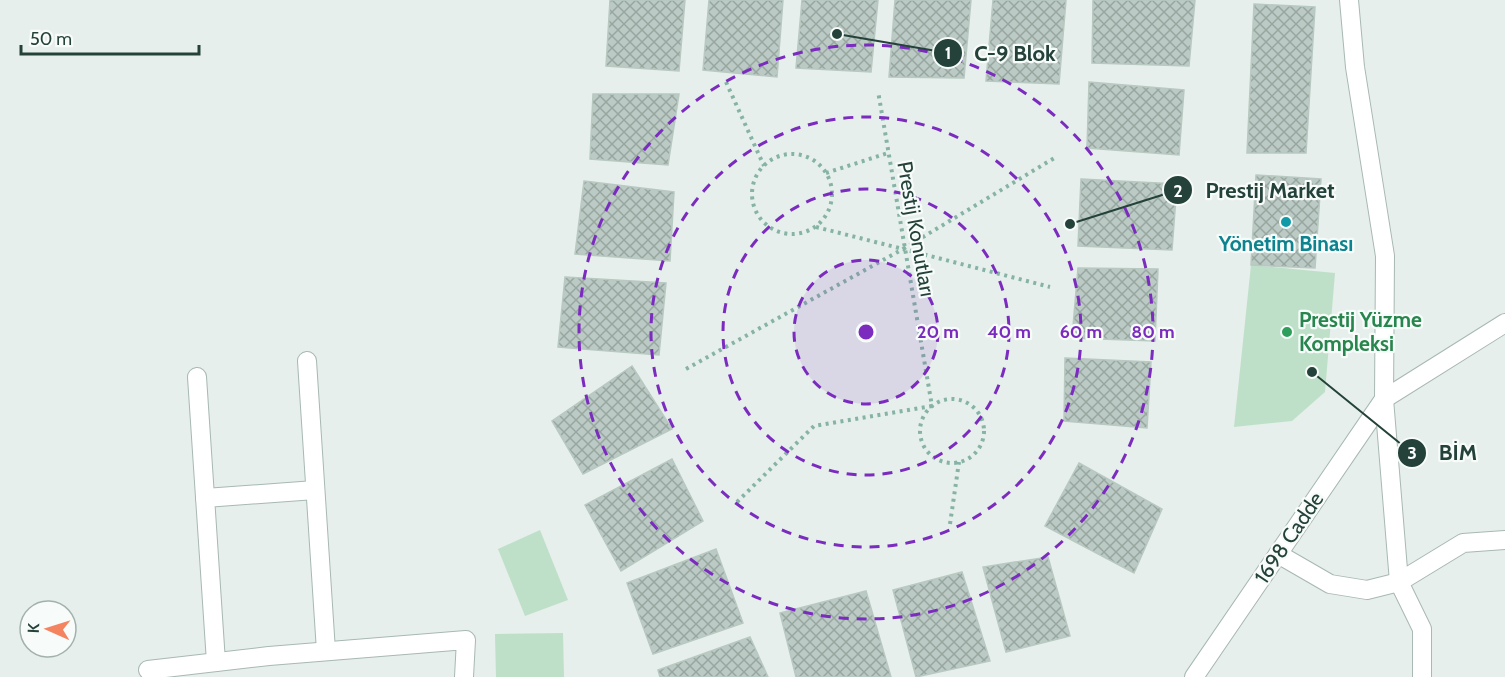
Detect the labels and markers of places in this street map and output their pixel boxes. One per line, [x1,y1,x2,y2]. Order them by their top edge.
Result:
callout: C-9 Blok [933,33,1068,73]
callout: Prestij Market [1163,170,1347,210]
marker: Yönetim Binası [1279,215,1293,229]
place label: Yönetim Binası [1218,231,1353,256]
place label: Prestij Yüzme Kompleksi [1299,307,1422,356]
centre of rings [856,322,876,342]
marker: Prestij Yüzme Kompleksi [1280,325,1294,339]
callout: BİM [1397,433,1489,473]

